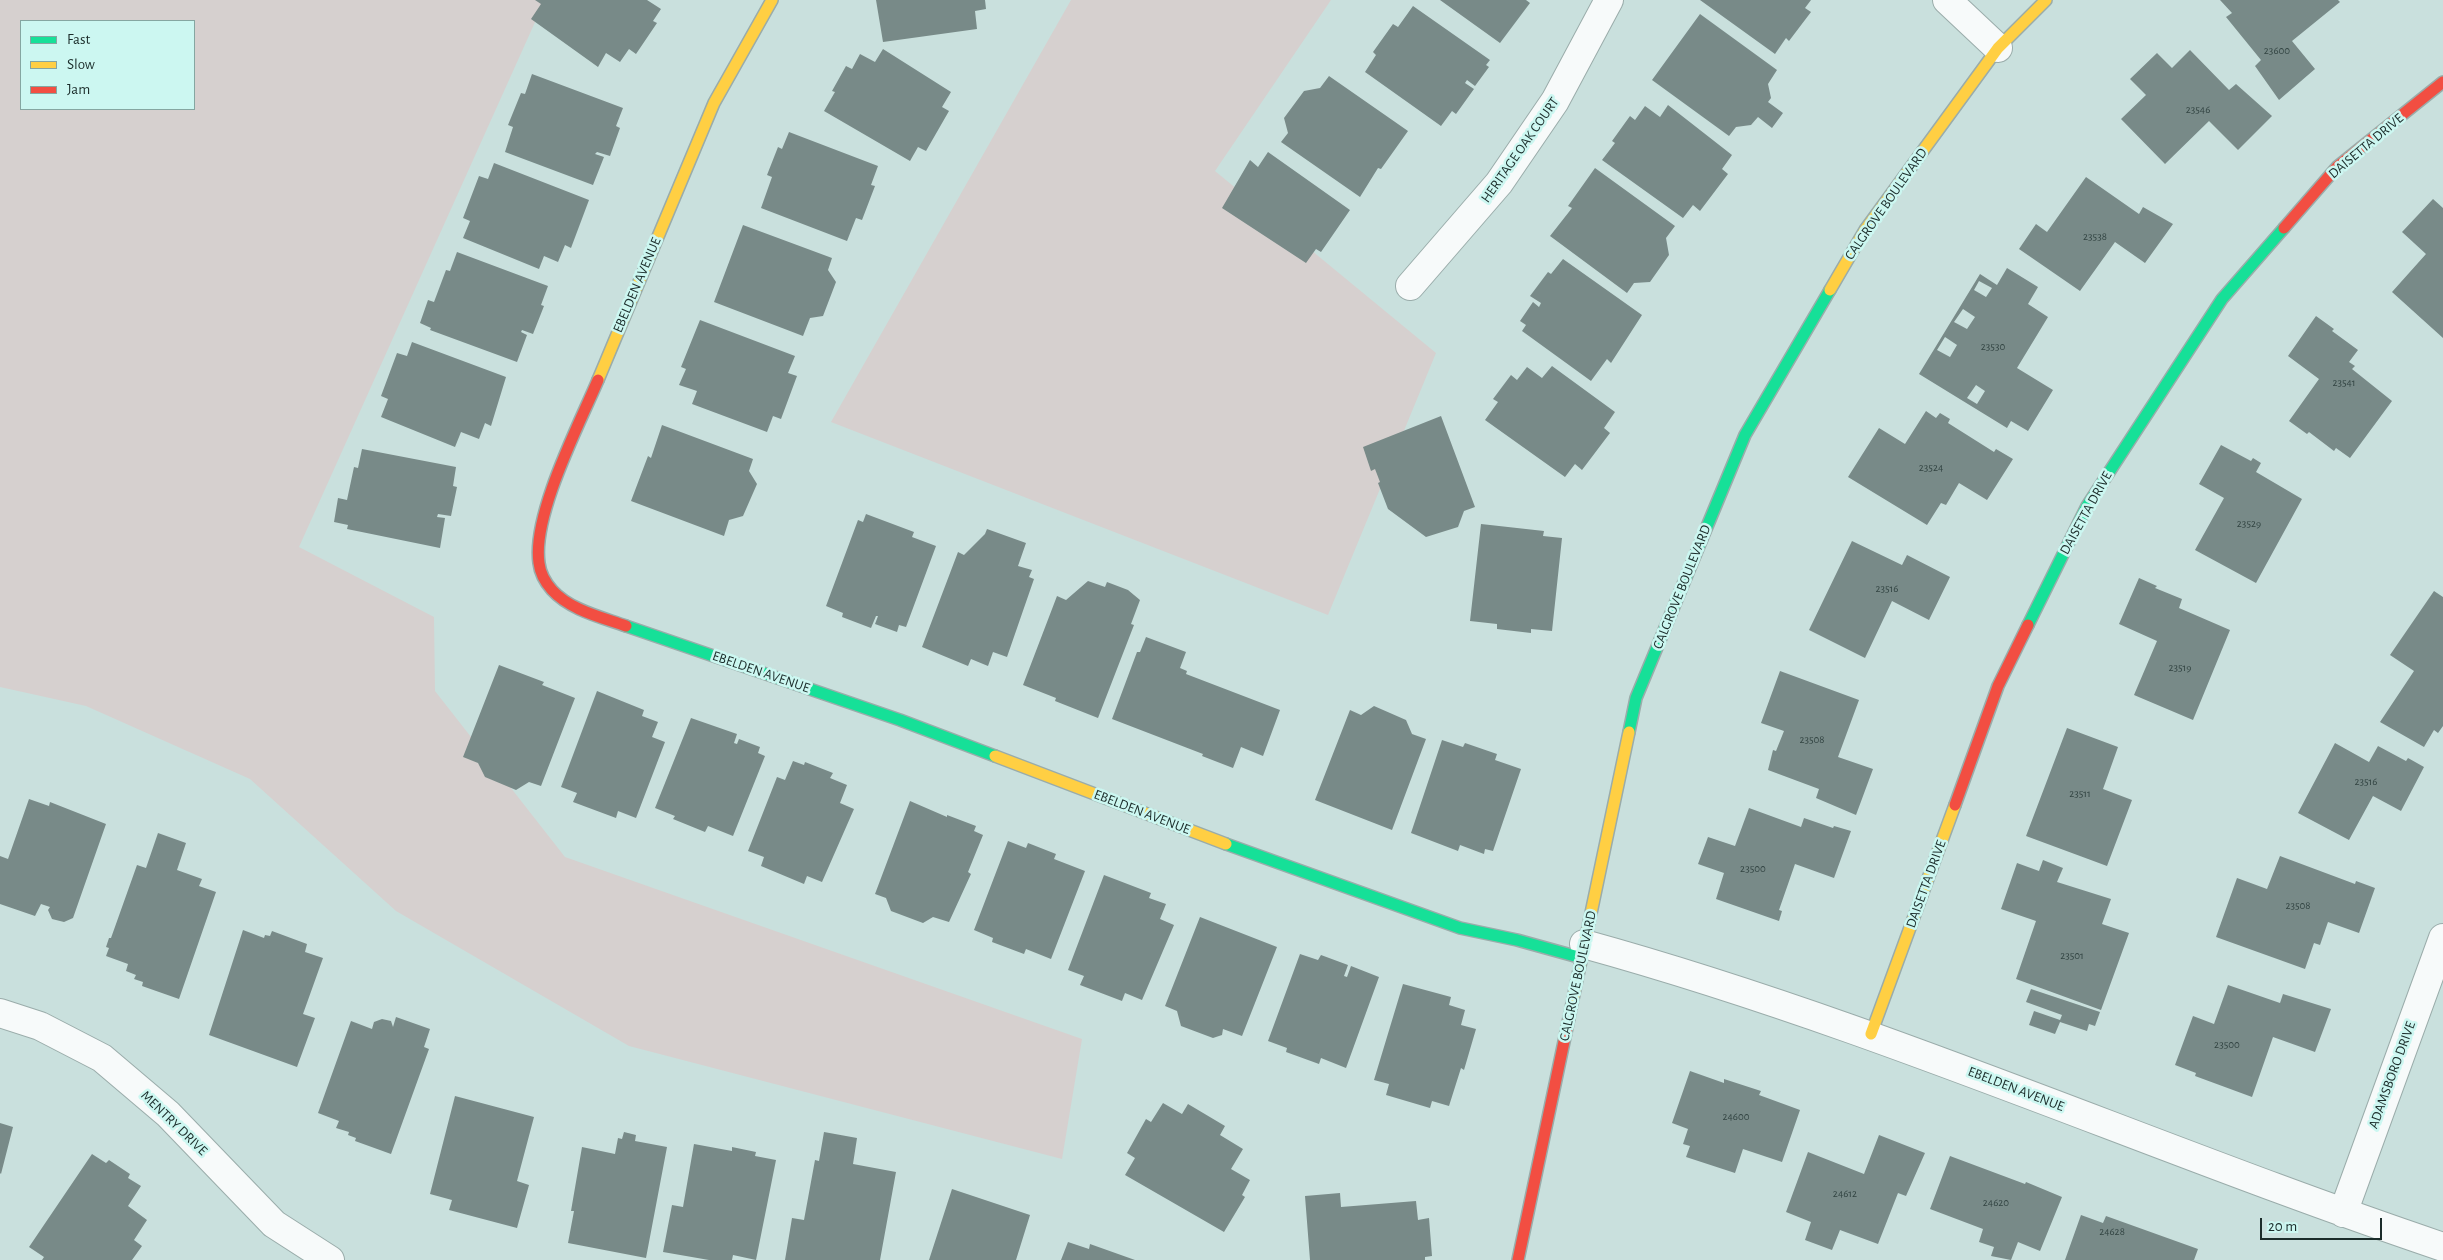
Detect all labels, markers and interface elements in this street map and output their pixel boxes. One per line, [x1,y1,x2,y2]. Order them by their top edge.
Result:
legend [20,20,195,110]
text: Fast [67,32,90,47]
house number: 23600 [2264,44,2290,58]
text: Slow [67,57,95,72]
text: Jam [67,82,90,97]
street label: HERITAGE OAK COURT [1477,94,1563,206]
house number: 23546 [2186,103,2210,117]
street label: DAISETTA DRIVE [2325,110,2407,182]
street label: CALGROVE BOULEVARD [1841,145,1931,263]
house number: 23538 [2083,230,2107,244]
street label: EBELDEN AVENUE [609,235,665,335]
house number: 23530 [1981,340,2005,354]
house number: 23541 [2332,376,2356,390]
house number: 23524 [1919,461,1943,475]
street label: DAISETTA DRIVE [2056,469,2116,557]
house number: 23529 [2237,517,2261,531]
street label: CALGROVE BOULEVARD [1649,522,1715,652]
house number: 23516 [1875,582,1899,596]
street label: EBELDEN AVENUE [710,647,812,697]
house number: 23519 [2168,661,2192,675]
house number: 23508 [1799,733,1825,747]
house number: 23516 [2354,775,2378,789]
street label: EBELDEN AVENUE [1091,786,1193,838]
house number: 23511 [2069,787,2091,801]
street label: DAISETTA DRIVE [1902,838,1950,930]
house number: 23500 [1740,862,1766,876]
house number: 23508 [2285,899,2311,913]
street label: CALGROVE BOULEVARD [1556,909,1600,1043]
house number: 23501 [2060,949,2084,963]
street label: ADAMSBORO DRIVE [2365,1019,2419,1131]
house number: 23500 [2214,1038,2240,1052]
street label: EBELDEN AVENUE [1965,1063,2067,1115]
street label: MENTRY DRIVE [137,1087,211,1159]
house number: 24600 [1722,1110,1750,1124]
house number: 24612 [1833,1187,1857,1201]
house number: 24620 [1983,1196,2009,1210]
scale bar [2263,1208,2386,1240]
text: 20 m [2268,1219,2297,1234]
house number: 24628 [2099,1225,2125,1239]

